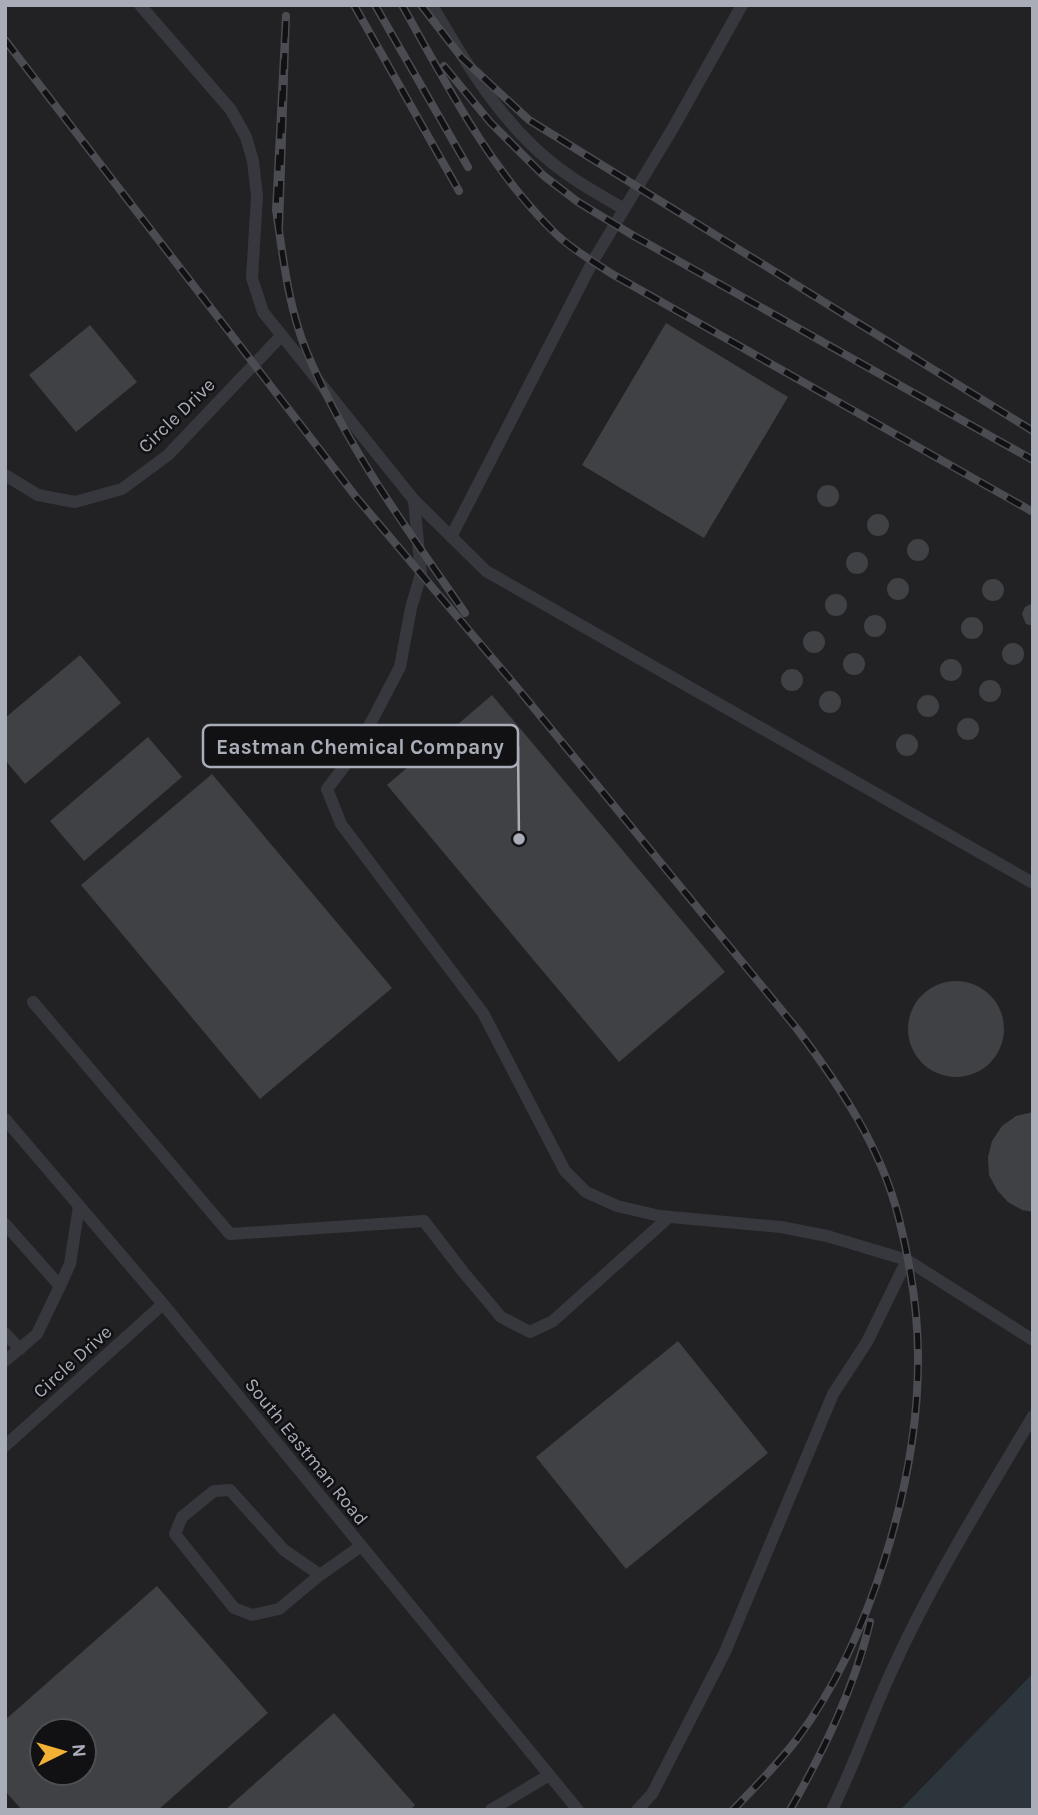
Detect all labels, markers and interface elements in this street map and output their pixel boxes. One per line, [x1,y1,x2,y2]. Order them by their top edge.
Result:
street label: Circle Drive [134,374,220,458]
callout: Eastman Chemical Company [203,725,518,767]
text: Eastman Chemical Company [216,735,504,759]
street label: Circle Drive [29,1321,116,1403]
street label: South Eastman Road [240,1374,372,1530]
north arrow [28,1717,98,1787]
text: N [67,1743,90,1758]

